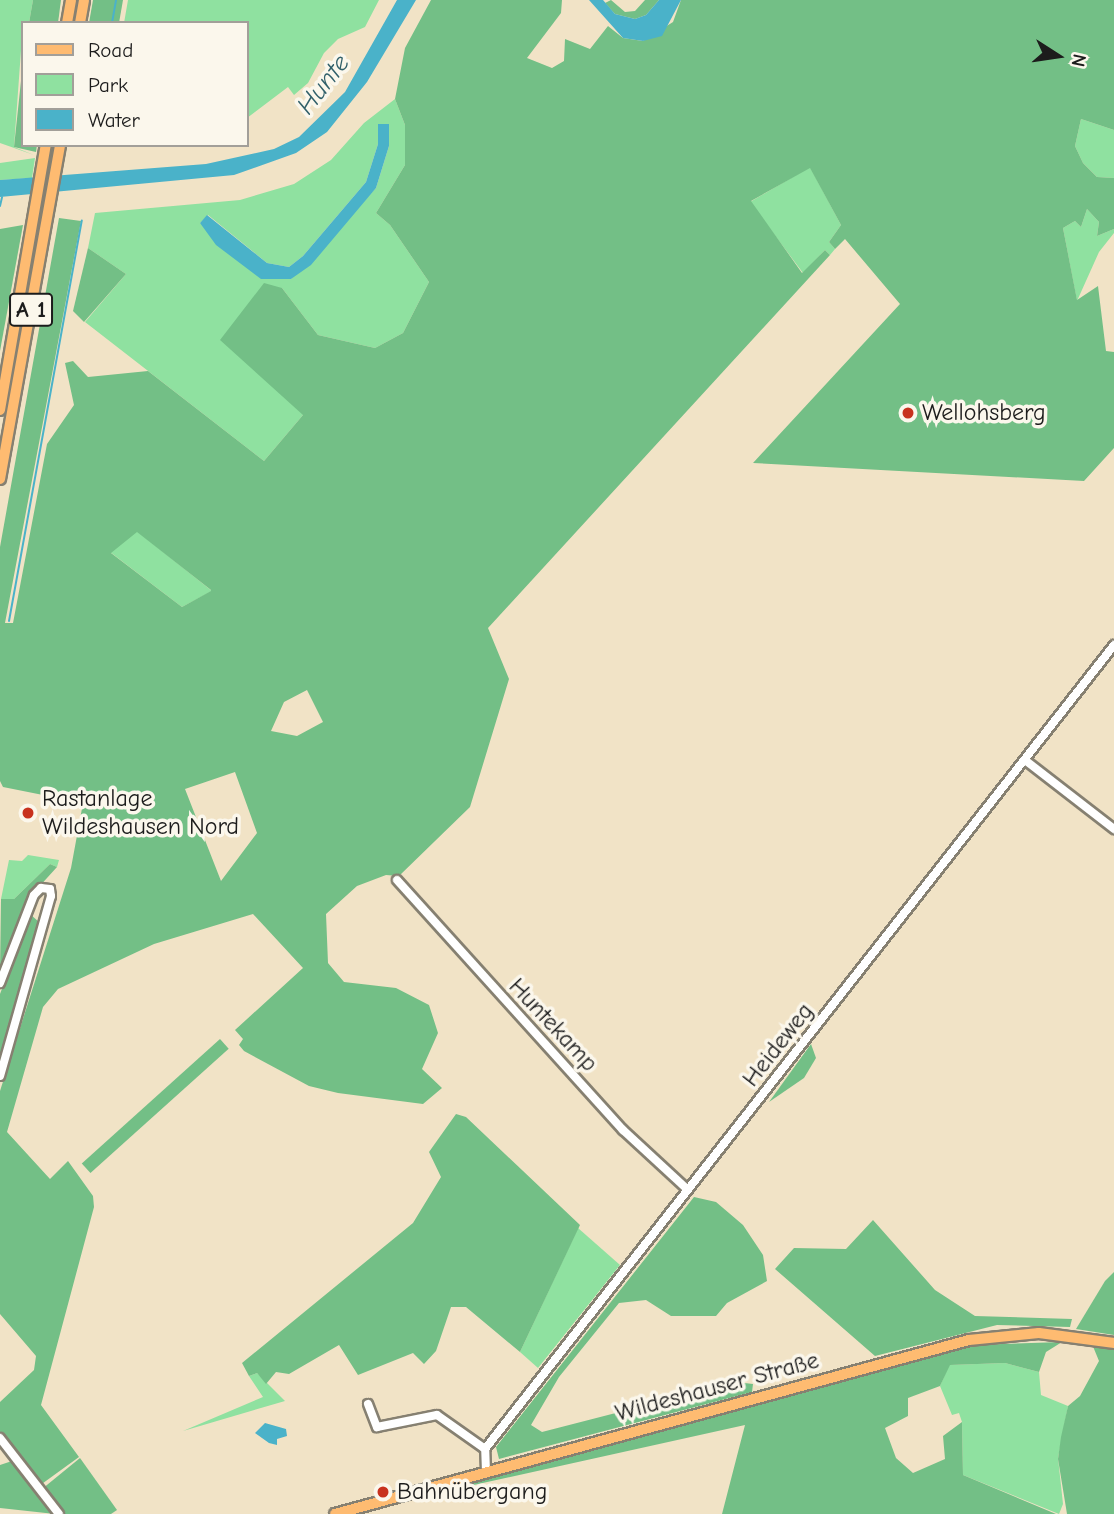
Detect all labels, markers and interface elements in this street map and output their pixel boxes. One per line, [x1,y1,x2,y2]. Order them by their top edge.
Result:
legend [21,21,248,147]
north arrow [1023,21,1093,91]
text: Road [88,38,133,62]
water label: Hunte [291,49,357,121]
text: N [1066,52,1091,69]
text: Park [88,73,128,97]
text: Water [88,108,140,132]
road number: A 1 [8,290,54,330]
place label: Wellohsberg [922,399,1046,427]
marker: Wellohsberg [900,405,916,421]
place label: Rastanlage Wildeshausen Nord [42,785,239,841]
marker: Rastanlage Wildeshausen Nord [20,805,36,821]
street label: Huntekamp [503,972,603,1078]
street label: Heideweg [736,997,820,1093]
street label: Wildeshauser Straße [612,1346,822,1428]
place label: Bahnübergang [397,1478,547,1506]
marker: Bahnübergang [375,1484,391,1500]

